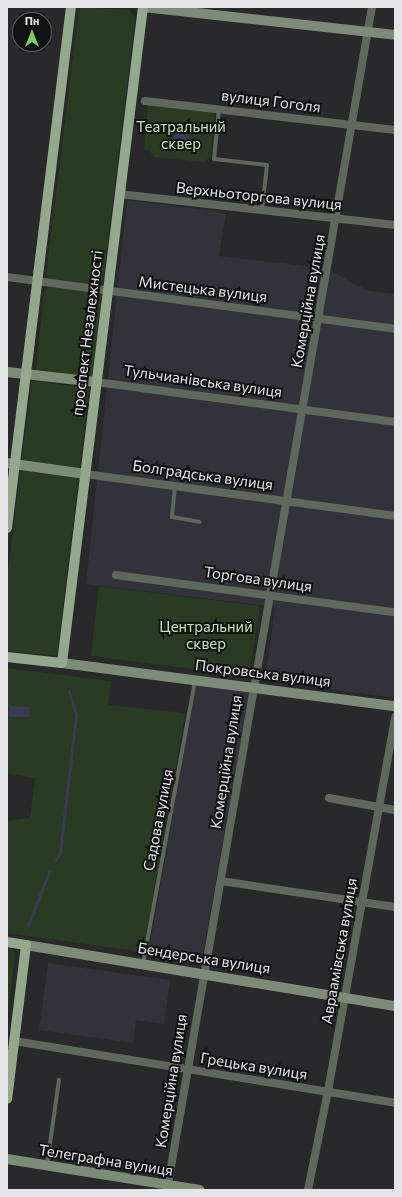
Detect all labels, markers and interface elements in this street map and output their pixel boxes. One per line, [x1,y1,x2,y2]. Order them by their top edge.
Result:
north arrow [12,12,52,52]
text: Пн [25,14,39,27]
street label: вулиця Гоголя [220,86,322,116]
park label: Театральний сквер [136,117,226,152]
street label: Верхньоторгова вулиця [175,178,343,214]
street label: Комерційна вулиця [287,233,329,369]
street label: проспект Незалежності [68,249,106,417]
street label: Мистецька вулиця [138,272,268,306]
street label: Тульчианівська вулиця [123,361,283,401]
street label: Болградська вулиця [132,456,274,494]
street label: Торгова вулиця [203,562,313,596]
park label: Центральний сквер [159,617,253,652]
street label: Покровська вулиця [194,656,332,690]
street label: Комерційна вулиця [207,694,245,830]
street label: Садова вулиця [139,768,177,872]
street label: Авраамівська вулиця [317,877,361,1025]
street label: Бендерська вулиця [136,939,272,977]
street label: Комерційна вулиця [152,1013,190,1149]
street label: Грецька вулиця [199,1049,309,1083]
street label: Телеграфна вулиця [37,1140,175,1180]

